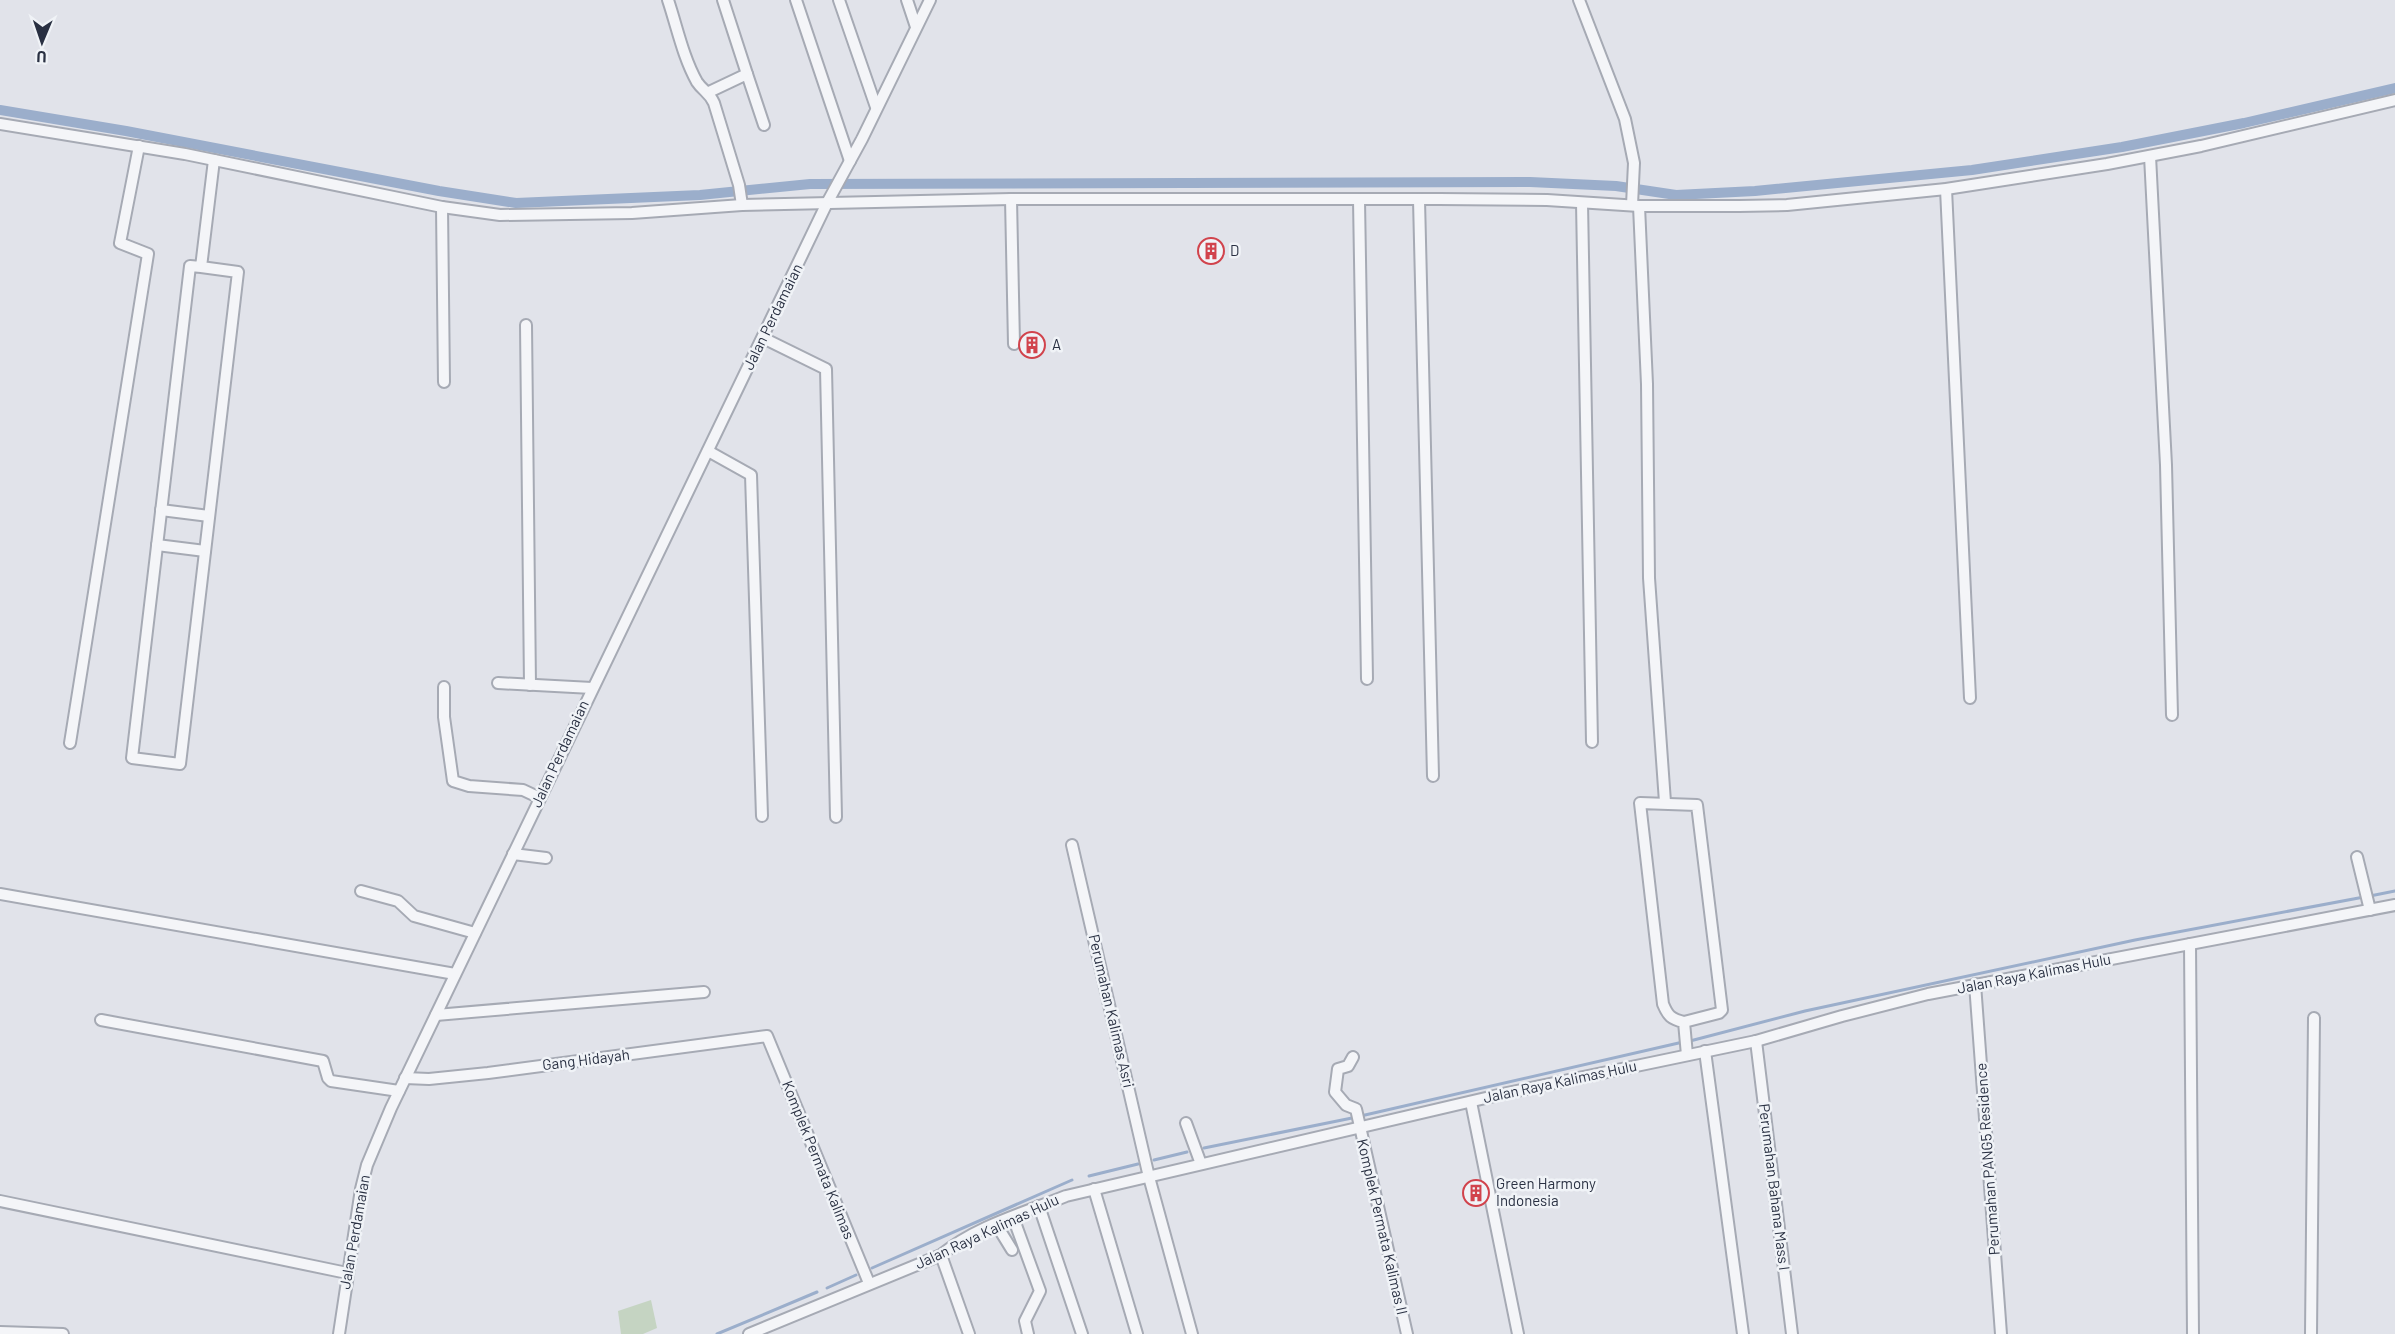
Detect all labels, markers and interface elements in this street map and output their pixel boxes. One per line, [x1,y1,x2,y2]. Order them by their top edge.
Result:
north arrow [12,12,72,72]
text: U [36,48,47,67]
building icon: D [1196,236,1226,266]
place label: D [1230,241,1239,259]
street label: Jalan Perdamaian [739,260,806,373]
building icon: A [1017,330,1047,360]
place label: A [1052,335,1061,353]
street label: Jalan Perdamaian [526,697,592,810]
street label: Perumahan Kalimas Asri [1086,932,1138,1089]
street label: Jalan Raya Kalimas Hulu [1955,949,2112,997]
street label: Gang Hidayah [541,1045,631,1073]
street label: Jalan Raya Kalimas Hulu [1481,1056,1638,1106]
street label: Perumahan PANG5 Residence [1971,1062,2003,1256]
street label: Komplek Permata Kalimas [779,1078,859,1242]
street label: Perumahan Bahana Mass I [1756,1102,1794,1271]
street label: Komplek Permata Kalimas II [1354,1137,1412,1317]
street label: Jalan Perdamaian [335,1173,373,1291]
place label: Green Harmony Indonesia [1496,1174,1596,1209]
building icon: Green Harmony Indonesia [1461,1178,1491,1208]
street label: Jalan Raya Kalimas Hulu [912,1190,1061,1272]

